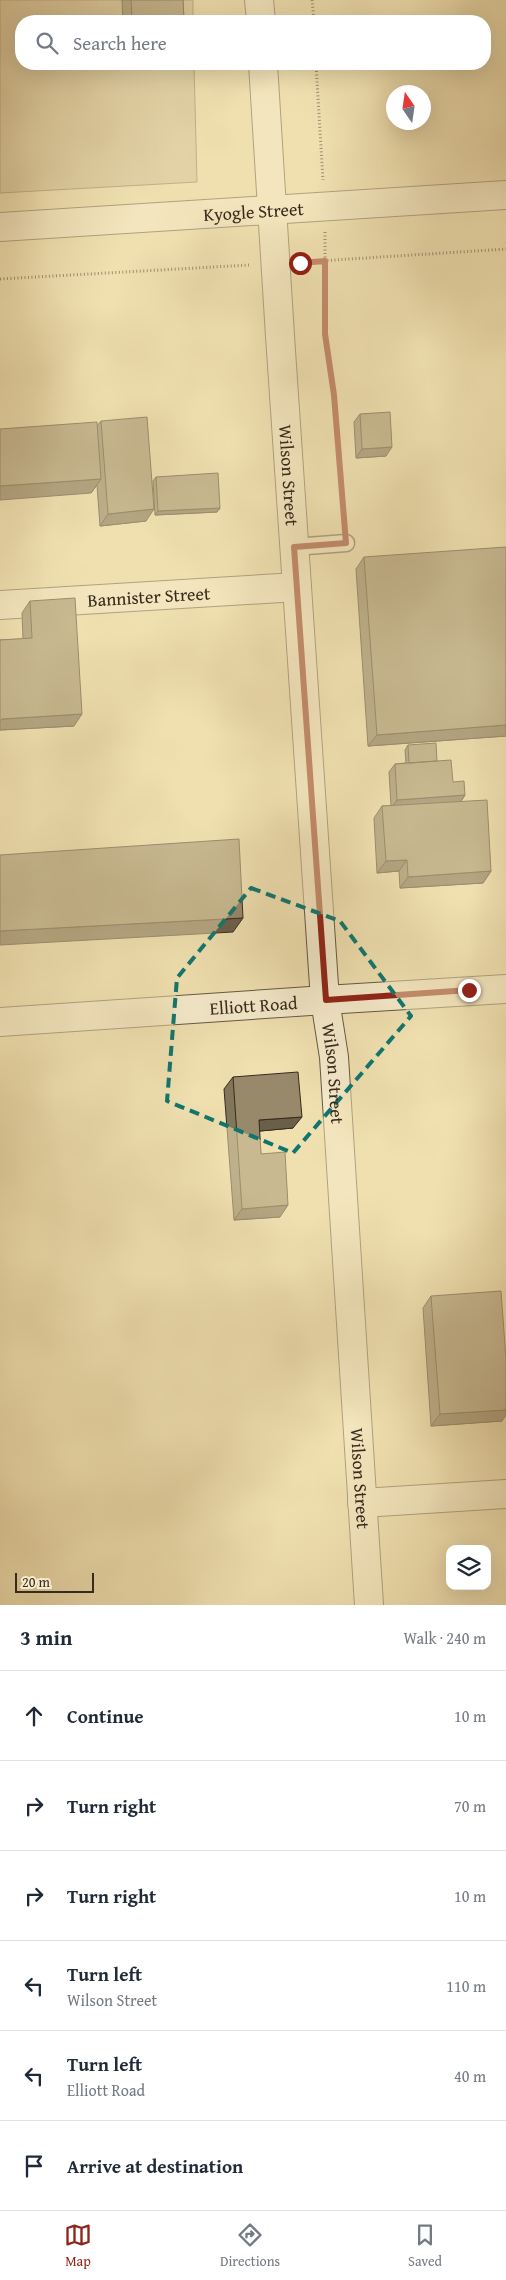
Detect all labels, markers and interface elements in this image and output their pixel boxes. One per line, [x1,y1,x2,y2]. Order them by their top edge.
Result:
search box [15,15,491,70]
icon: search [33,29,61,57]
text: Search here [73,29,167,57]
north arrow [386,85,431,130]
street label: Kyogle Street [202,194,305,228]
route start [289,252,312,275]
street label: Wilson Street [273,424,306,527]
street label: Bannister Street [87,579,212,613]
route end [458,979,481,1002]
street label: Elliott Road [209,988,299,1021]
street label: Wilson Street [315,1021,352,1125]
street label: Wilson Street [344,1427,378,1530]
map controls [446,1545,491,1590]
button: layers [446,1545,491,1590]
scale bar [15,1570,94,1593]
text: 20 m [22,1572,50,1592]
text: 3 min [20,1622,72,1653]
text: Walk · 240 m [403,1626,486,1650]
icon: ahead [20,1702,48,1730]
text: Continue [67,1702,144,1730]
text: 10 m [454,1704,486,1728]
icon: right [20,1792,48,1820]
text: Turn right [67,1792,156,1820]
text: 70 m [454,1794,486,1818]
icon: right [20,1882,48,1910]
text: Turn right [67,1882,156,1910]
text: 10 m [454,1884,486,1908]
text: Turn left [67,1960,142,1988]
icon: left [20,1972,48,2000]
text: 110 m [446,1974,486,1998]
text: Wilson Street [67,1988,157,2012]
text: Turn left [67,2050,142,2078]
icon: left [20,2062,48,2090]
text: 40 m [454,2064,486,2088]
text: Elliott Road [67,2078,145,2102]
icon: arrive [20,2152,48,2180]
text: Arrive at destination [67,2152,243,2180]
tab: Map [64,2221,92,2271]
tab: Directions [220,2221,280,2271]
tab: Saved [408,2221,442,2271]

